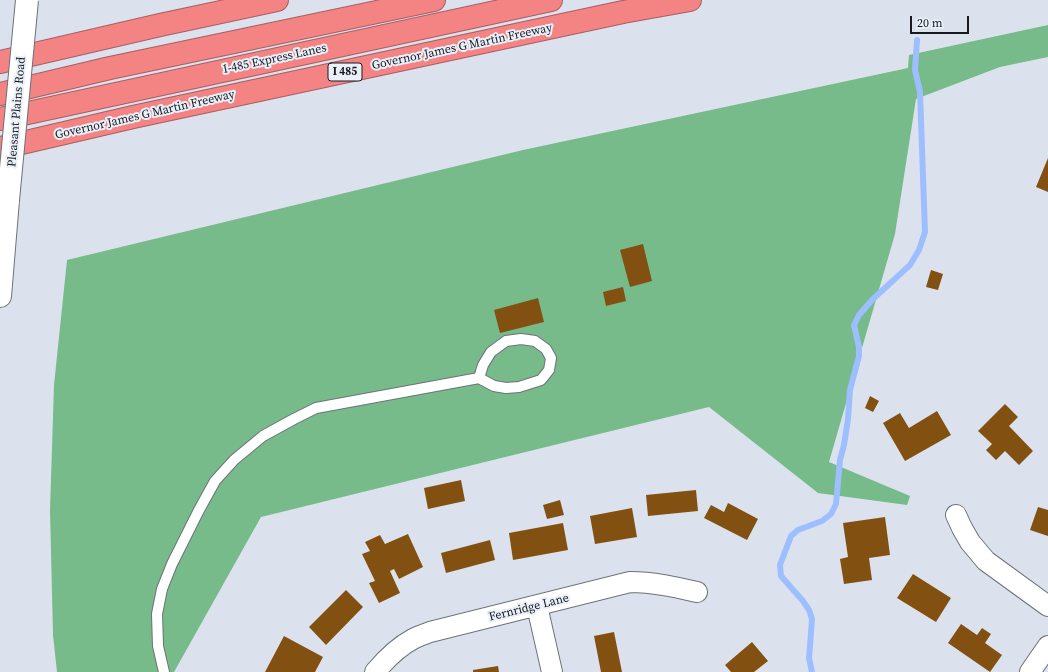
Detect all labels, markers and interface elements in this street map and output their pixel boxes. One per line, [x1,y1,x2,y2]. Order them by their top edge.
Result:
scale bar [912,8,971,34]
text: 20 m [917,15,943,31]
street label: Governor James G Martin Freeway [371,21,553,73]
street label: I-485 Express Lanes [222,41,328,77]
street label: Pleasant Plains Road [5,56,29,168]
road number: I 485 [328,63,362,81]
street label: Governor James G Martin Freeway [54,87,236,143]
street label: Fernridge Lane [488,591,570,625]

